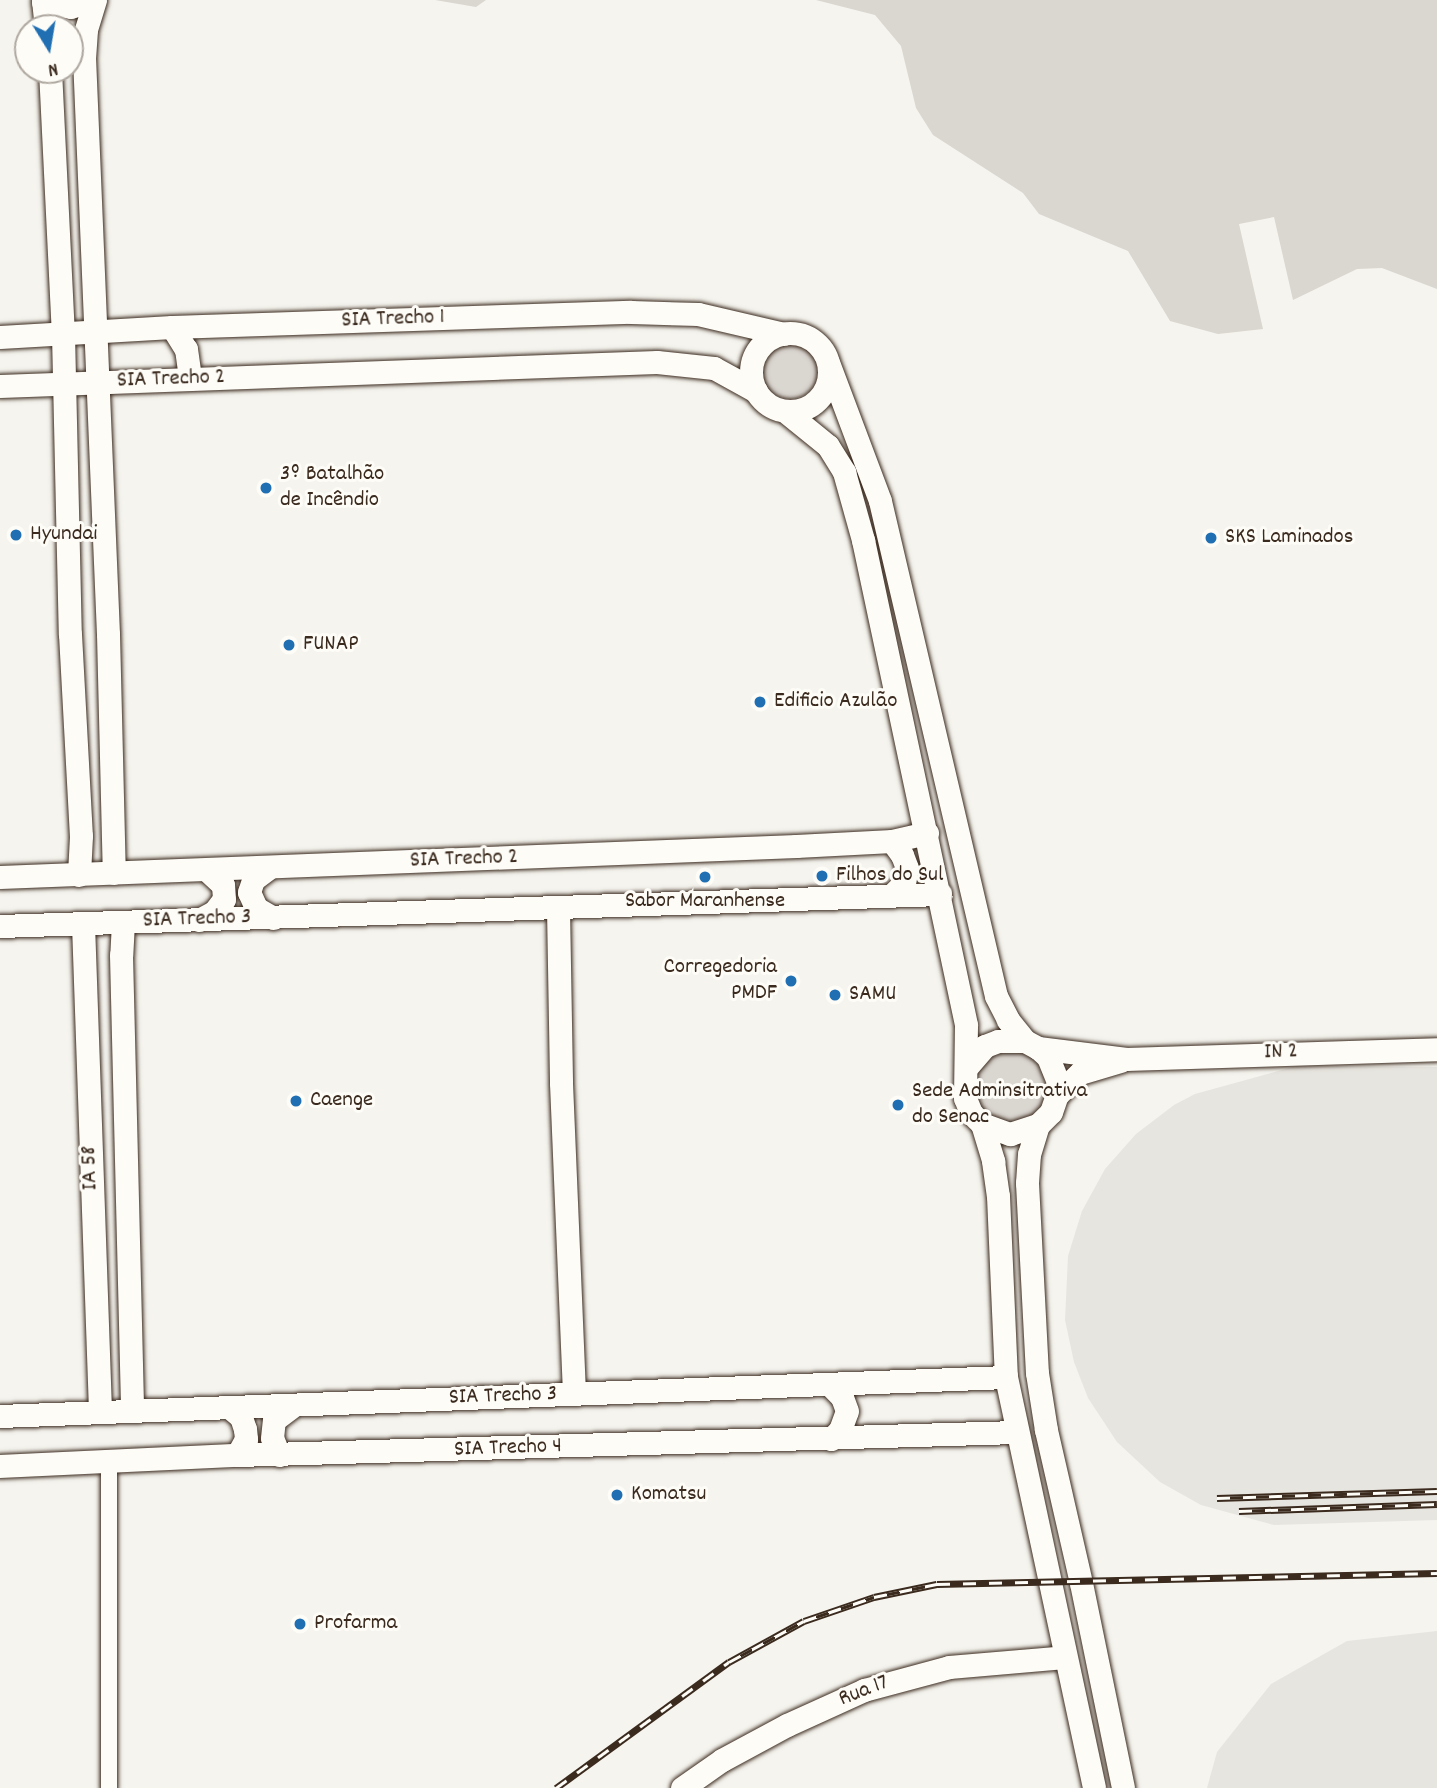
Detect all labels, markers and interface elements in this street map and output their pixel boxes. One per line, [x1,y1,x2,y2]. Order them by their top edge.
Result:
north arrow [14,14,84,84]
text: N [46,54,60,82]
street label: SIA Trecho 1 [341,304,445,336]
street label: SIA Trecho 2 [116,364,226,396]
place label: 3º Batalhão de Incêndio [280,461,384,515]
marker: 3º Batalhão de Incêndio [258,480,274,496]
place label: Hyundai [30,521,97,549]
place label: SKS Laminados [1225,524,1354,552]
marker: Hyundai [8,527,24,543]
marker: SKS Laminados [1203,530,1219,546]
place label: FUNAP [303,631,359,659]
marker: FUNAP [281,637,297,653]
place label: Edificio Azulão [774,688,897,716]
marker: Edificio Azulão [752,694,768,710]
street label: SIA Trecho 2 [409,844,519,876]
place label: Filhos do Sul [836,862,943,890]
marker: Filhos do Sul [814,868,830,884]
marker: Sabor Maranhense [697,869,713,885]
place label: Sabor Maranhense [625,888,785,916]
street label: SIA Trecho 3 [142,904,252,936]
place label: Corregedoria PMDF [663,954,777,1008]
marker: Corregedoria PMDF [783,973,799,989]
place label: SAMU [849,981,896,1009]
marker: SAMU [827,987,843,1003]
street label: IN 2 [1264,1039,1298,1067]
place label: Sede Adminsitrativa do Senac [912,1078,1087,1132]
place label: Caenge [310,1087,373,1115]
marker: Caenge [288,1093,304,1109]
marker: Sede Adminsitrativa do Senac [890,1097,906,1113]
street label: IA 58 [76,1145,106,1191]
street label: SIA Trecho 3 [448,1381,558,1413]
street label: SIA Trecho 4 [454,1433,562,1465]
place label: Komatsu [631,1481,707,1509]
marker: Komatsu [609,1487,625,1503]
place label: Profarma [314,1610,397,1638]
marker: Profarma [292,1616,308,1632]
street label: Rua 17 [835,1670,893,1714]

